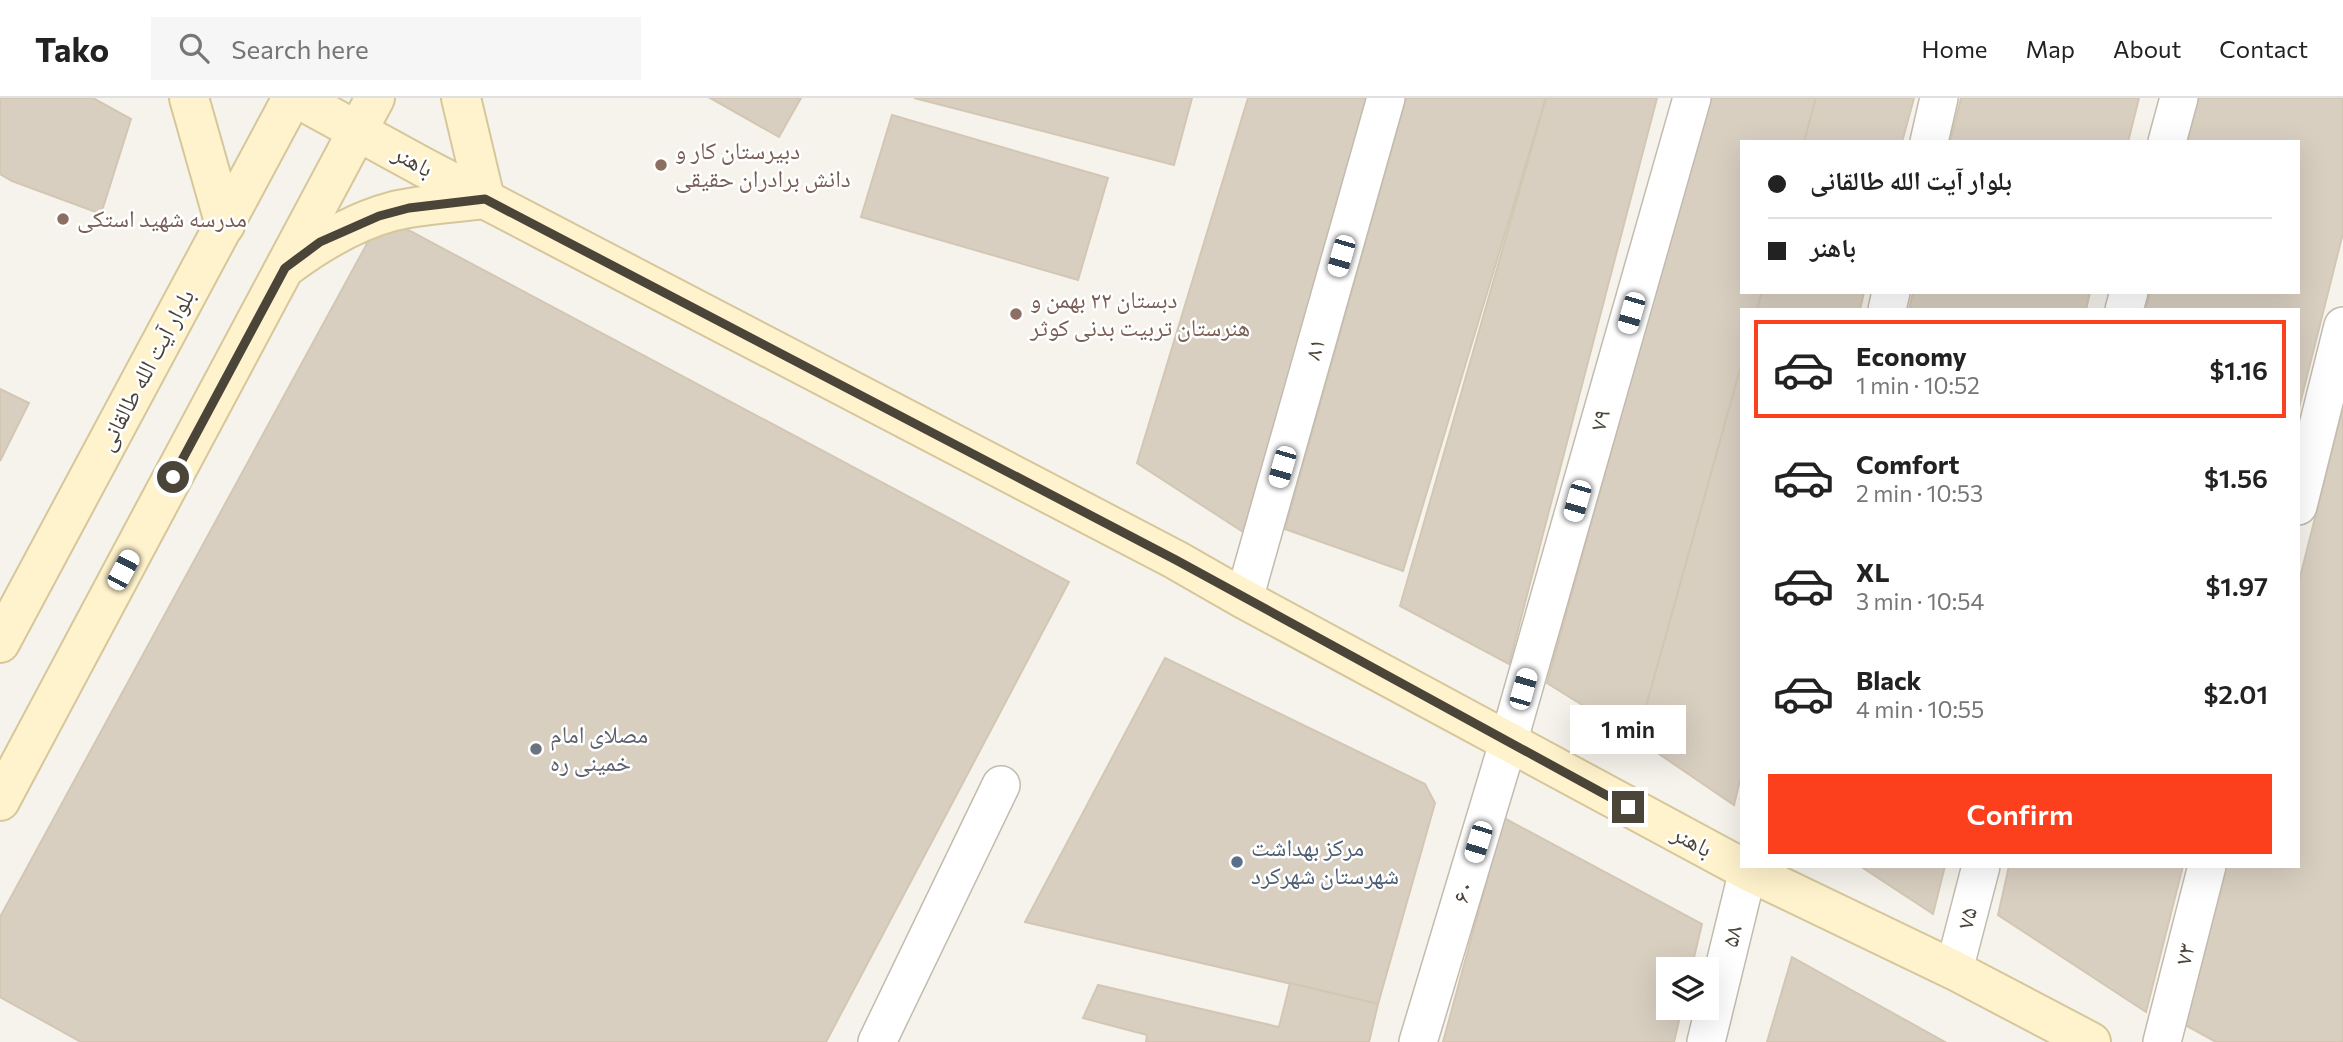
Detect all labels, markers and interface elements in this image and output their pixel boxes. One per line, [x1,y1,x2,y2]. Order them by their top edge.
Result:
search box [151,17,641,80]
text: Tako [35,28,109,69]
icon: search [175,29,213,67]
text: Search here [231,33,369,64]
text: Home [1922,34,1988,63]
text: Map [2026,34,2075,63]
text: About [2113,34,2181,63]
text: Contact [2219,34,2308,63]
place label: دبیرستان کار و دانش برادران حقیقی [675,135,851,193]
street label: باهنر [387,136,439,183]
marker: دبیرستان کار و دانش برادران حقیقی [653,157,669,173]
text: بلوار آیت الله طالقانی [1810,164,2012,195]
place label: مدرسه شهید استکی [77,203,247,233]
marker: مدرسه شهید استکی [55,211,71,227]
text: باهنر [1810,231,1856,262]
car [1326,233,1357,279]
street label: بلوار آیت الله طالقانی [90,283,200,456]
place label: دبستان ۲۲ بهمن و هنرستان تربیت بدنی کوثر [1029,284,1250,342]
car [1616,290,1647,336]
marker: دبستان ۲۲ بهمن و هنرستان تربیت بدنی کوثر [1008,306,1024,322]
street label: ۸۱ [1297,334,1330,363]
icon: car [1772,338,1835,401]
text: Economy [1856,340,1967,371]
text: $1.16 [2209,354,2268,385]
text: 1 min · 10:52 [1856,371,1980,399]
street label: ۷۹ [1582,405,1615,434]
car [1267,444,1298,490]
icon: car [1772,446,1835,509]
text: Comfort [1856,448,1959,479]
route start [157,461,189,493]
text: $1.56 [2204,462,2268,493]
car [1562,478,1593,524]
text: 2 min · 10:53 [1856,479,1983,507]
car [104,547,143,593]
icon: car [1772,554,1835,617]
text: XL [1856,556,1890,587]
text: $1.97 [2206,570,2268,601]
text: 3 min · 10:54 [1856,587,1984,615]
icon: car [1772,662,1835,725]
text: Black [1856,664,1922,695]
car [1508,666,1539,712]
text: $2.01 [2204,678,2268,709]
text: 4 min · 10:55 [1856,695,1984,723]
callout: 1 min [1570,706,1686,754]
text: 1 min [1601,715,1655,743]
place label: مصلای امام خمینی ره [550,719,648,777]
marker: مصلای امام خمینی ره [528,741,544,757]
button: Confirm [1768,774,2272,854]
route end [1612,791,1644,823]
street label: باهنر [1666,817,1718,863]
car [1462,819,1495,865]
place label: مرکز بهداشت شهرستان شهرکرد [1251,832,1399,890]
marker: مرکز بهداشت شهرستان شهرکرد [1229,854,1245,870]
street label: ۶۰ [1445,877,1479,906]
street label: ۷۵ [1949,904,1982,932]
street label: ۵۸ [1714,921,1747,950]
street label: ۷۳ [2167,940,2200,968]
map controls [1656,957,1719,1020]
button: layers [1656,957,1719,1020]

